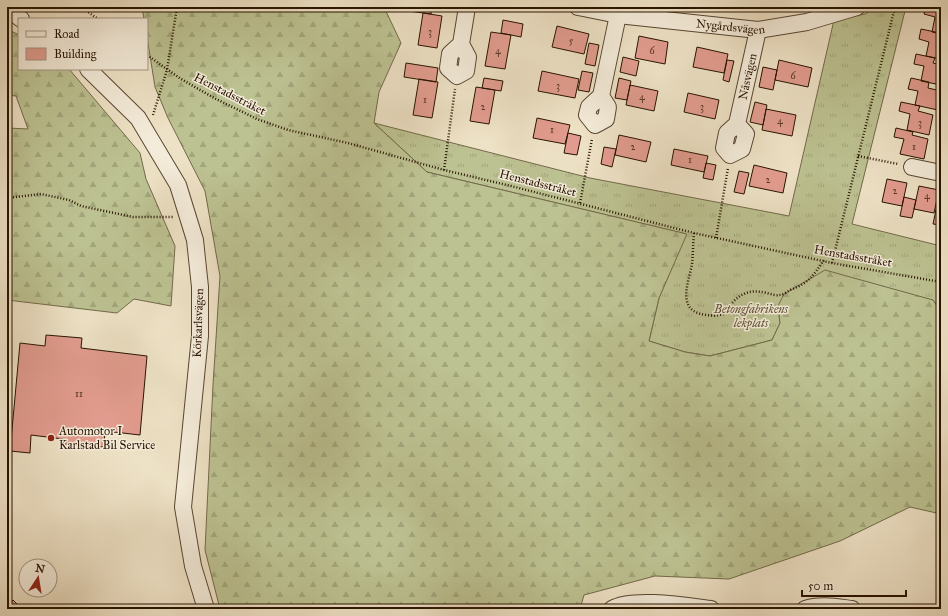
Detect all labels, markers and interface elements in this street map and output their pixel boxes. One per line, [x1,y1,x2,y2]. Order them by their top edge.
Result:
street label: Nygårdsvägen [695,16,766,38]
legend [18,18,148,70]
house number: 3 [428,26,432,38]
text: Road [54,27,80,41]
house number: 5 [569,35,574,47]
house number: 4 [495,45,501,57]
house number: 6 [649,45,655,57]
text: Building [54,47,97,62]
street label: Nåsvägen [736,51,760,101]
street label: Henstadsstråket [192,70,269,118]
house number: 6 [790,70,796,82]
house number: 3 [556,80,560,92]
house number: 4 [639,91,645,103]
house number: 1 [423,94,427,106]
house number: 2 [481,101,486,113]
house number: 3 [700,101,704,113]
house number: 4 [777,115,783,127]
house number: 3 [918,117,922,129]
house number: 1 [550,124,554,136]
house number: 2 [631,141,636,153]
house number: 1 [912,141,916,153]
house number: 1 [688,154,692,166]
street label: Henstadsstråket [498,167,579,199]
house number: 2 [766,174,771,186]
house number: 2 [893,185,898,197]
house number: 4 [924,190,930,202]
street label: Henstadsstråket [813,242,894,270]
street label: Körkarlsvägen [190,288,207,358]
park label: Betongfabrikens lekplats [713,302,789,331]
house number: 11 [75,388,83,400]
place label: Automotor I Karlstad Bil Service [58,424,155,452]
marker: Automotor I Karlstad Bil Service [46,433,56,443]
north arrow [18,558,58,598]
text: N [34,561,47,576]
scale bar [802,572,906,598]
text: 50 m [808,579,833,593]

